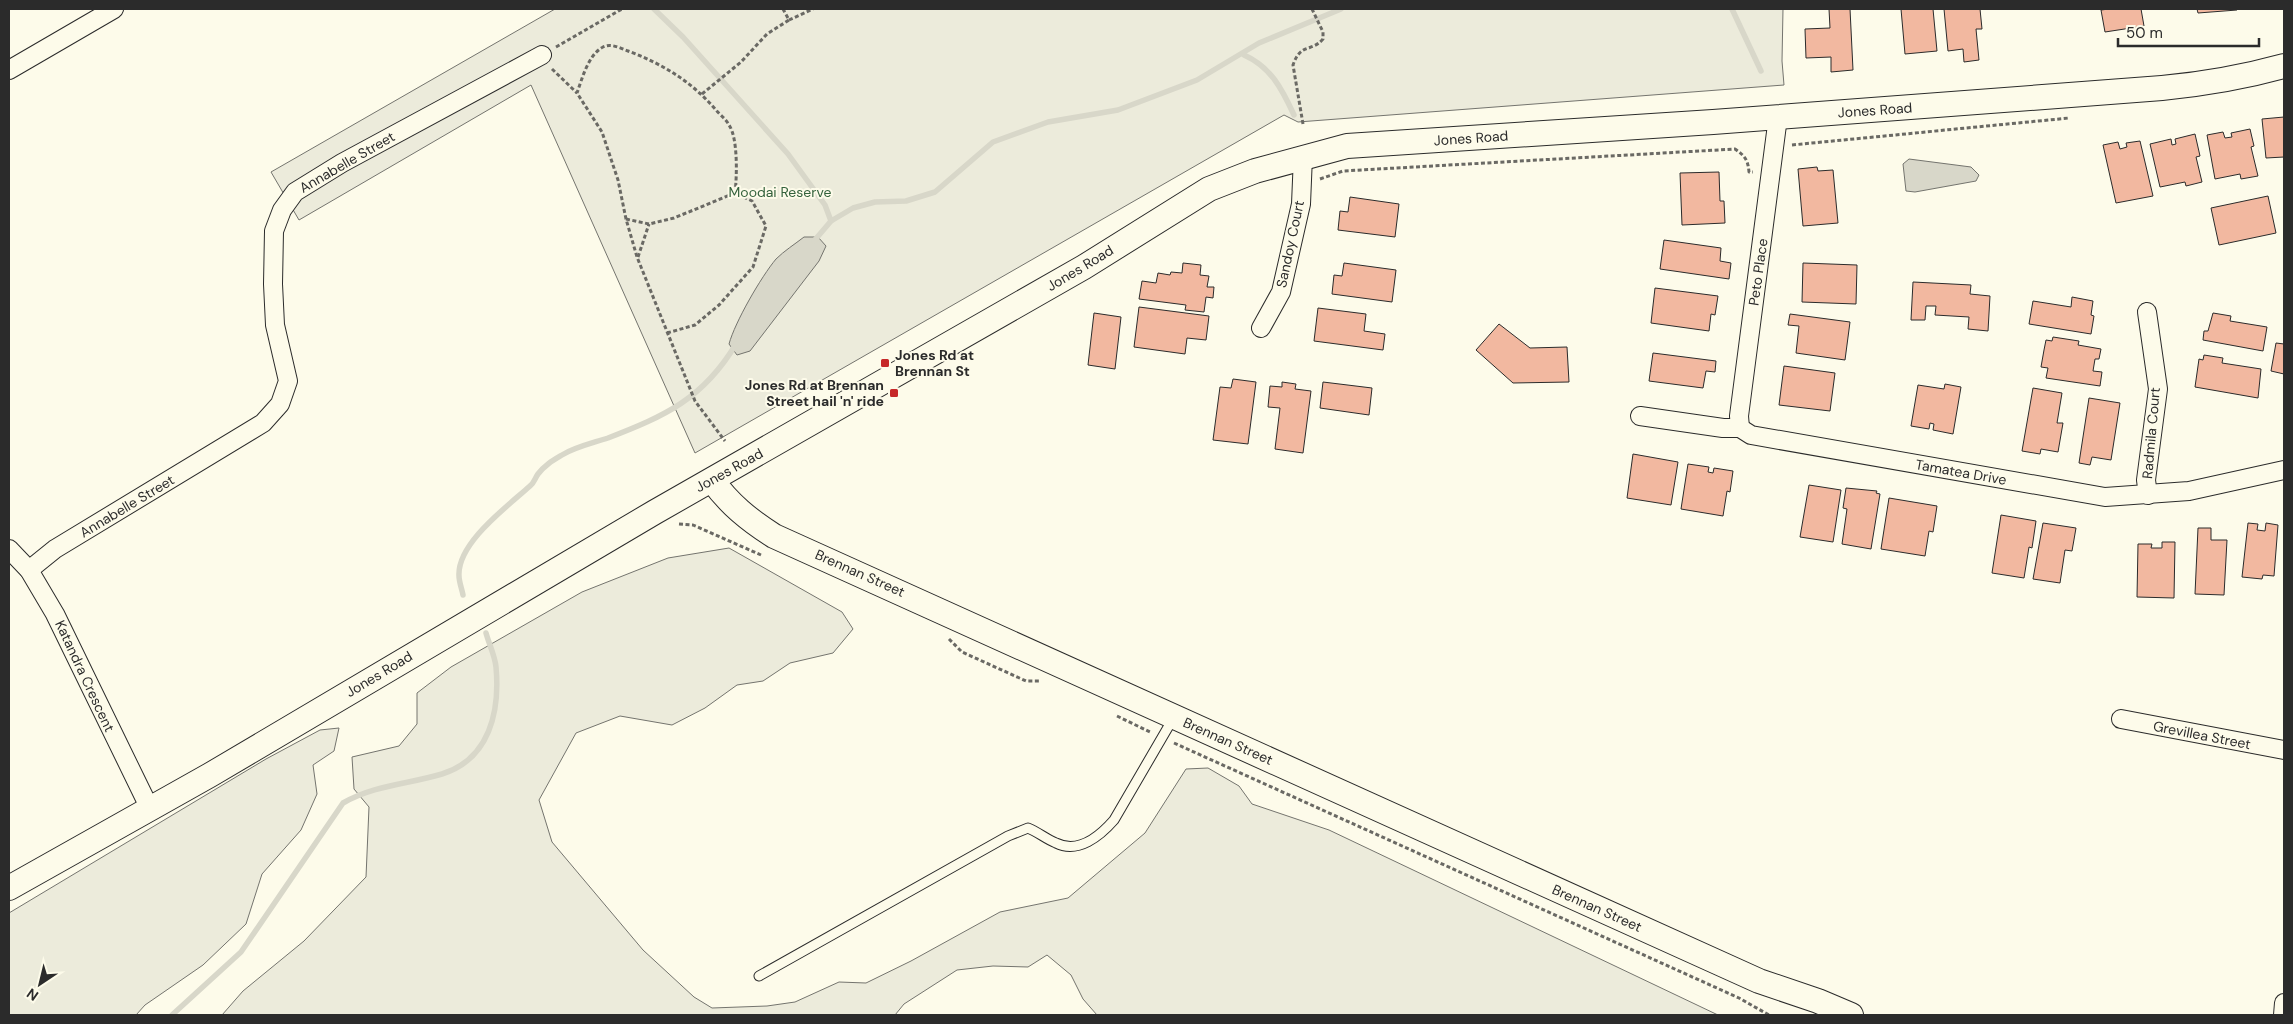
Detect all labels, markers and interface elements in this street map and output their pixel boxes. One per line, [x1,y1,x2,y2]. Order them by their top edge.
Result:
scale bar [2118,15,2259,47]
text: 50 m [2126,23,2163,43]
street label: Jones Road [1837,98,1913,122]
street label: Jones Road [1433,126,1509,150]
street label: Annabelle Street [296,127,398,197]
park label: Moodai Reserve [729,183,831,201]
street label: Sandoy Court [1272,199,1308,289]
street label: Peto Place [1744,237,1772,307]
street label: Jones Road [1043,241,1117,295]
place label: Jones Rd at Brennan St [895,346,974,380]
marker: Jones Rd at Brennan St [879,357,891,369]
place label: Jones Rd at Brennan Street hail 'n' ride [745,376,884,410]
street label: Radmila Court [2138,386,2164,480]
marker: Jones Rd at Brennan Street hail 'n' ride [888,387,900,399]
street label: Jones Road [692,444,766,496]
street label: Tamatea Drive [1914,455,2008,489]
street label: Annabelle Street [76,471,178,541]
street label: Brennan Street [812,545,908,601]
street label: Katandra Crescent [51,617,119,735]
street label: Jones Road [342,647,416,701]
street label: Brennan Street [1180,713,1276,769]
street label: Grevillea Street [2152,717,2252,753]
street label: Brennan Street [1549,880,1645,936]
north arrow [15,959,65,1009]
text: N [23,984,42,1005]

